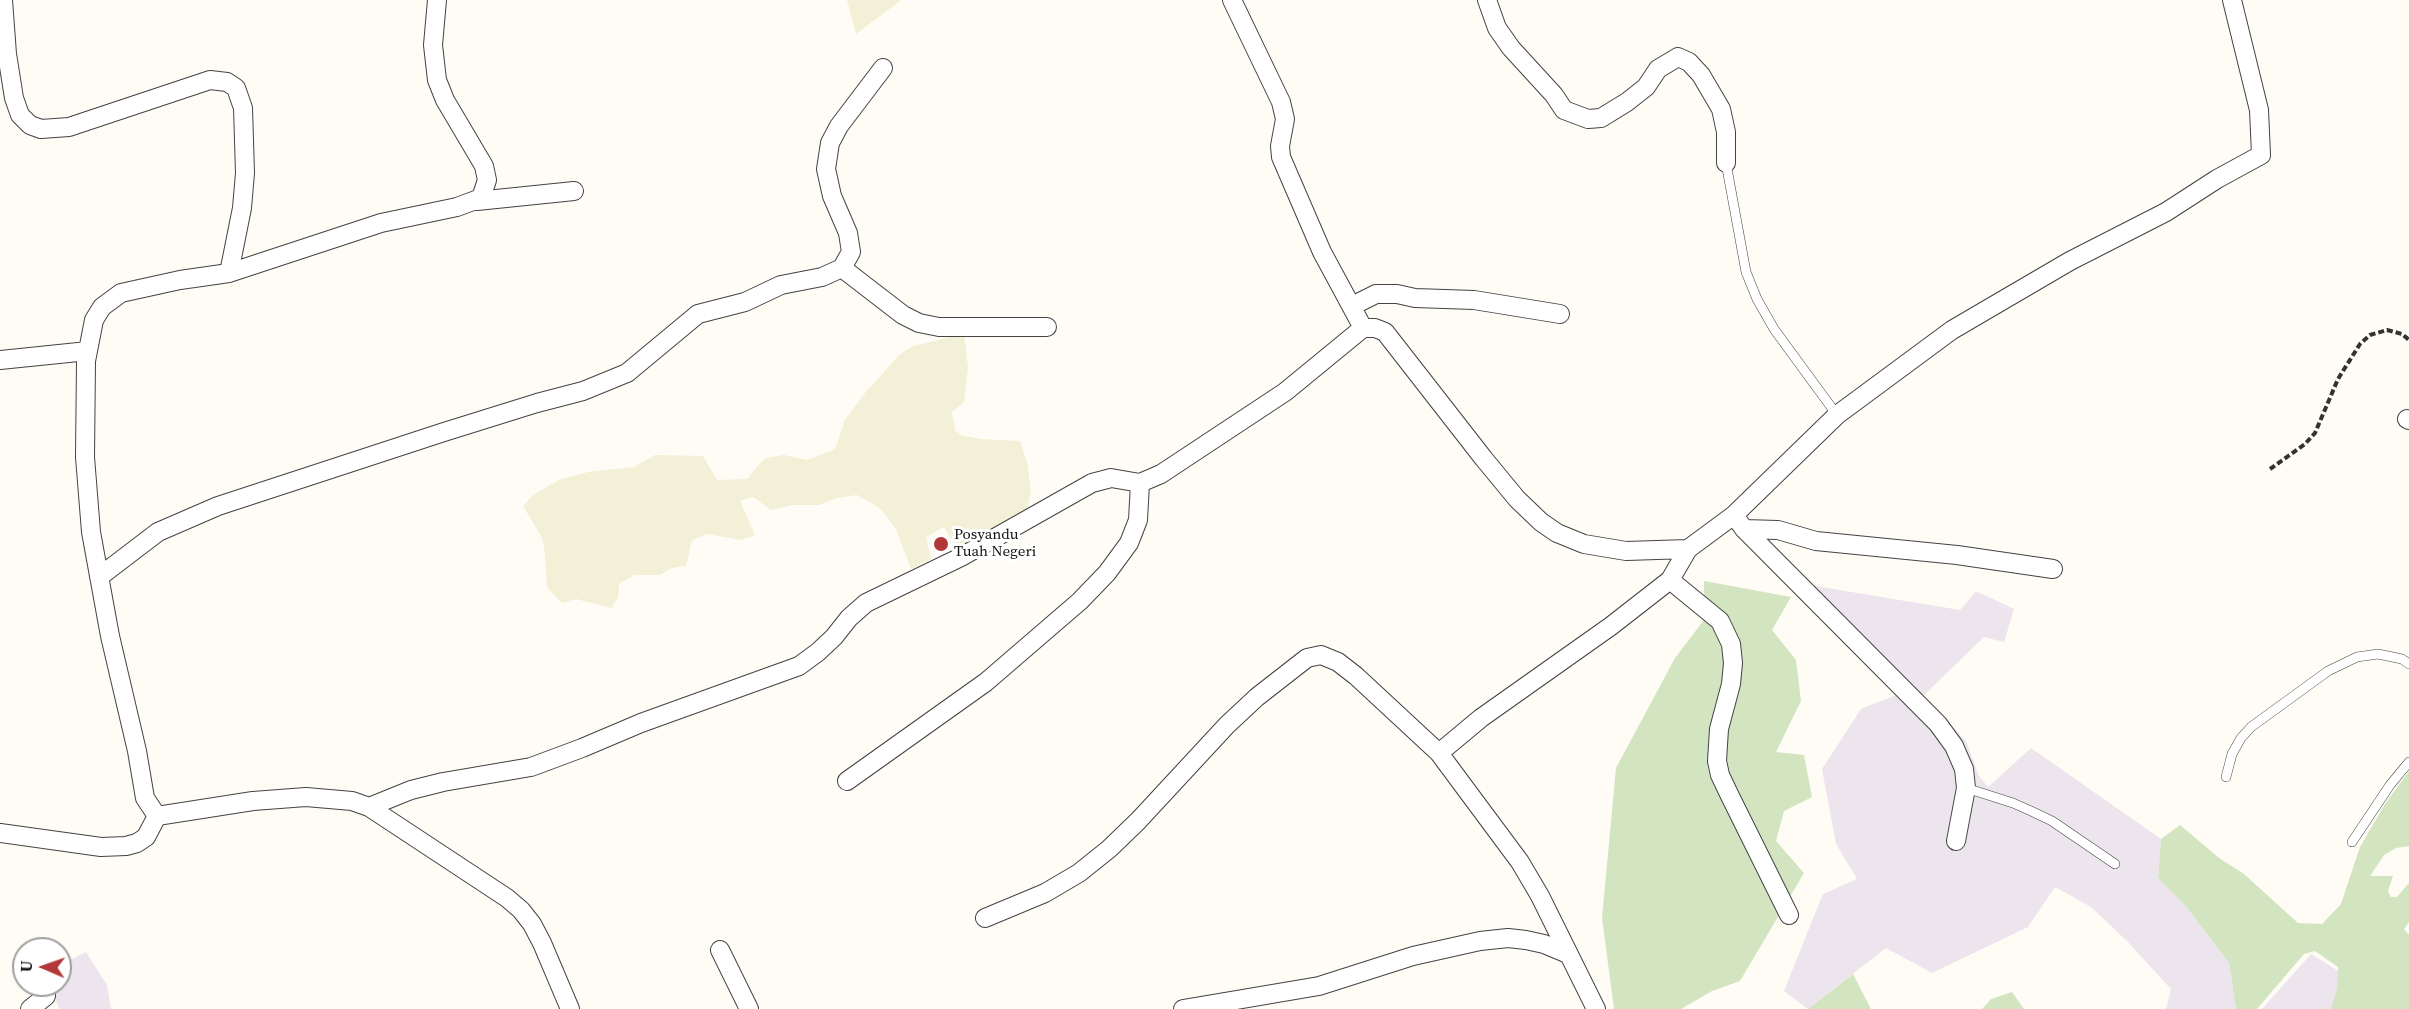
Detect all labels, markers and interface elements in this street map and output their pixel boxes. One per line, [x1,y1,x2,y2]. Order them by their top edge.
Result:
place label: Posyandu Tuah Negeri [954,526,1036,561]
marker: Posyandu Tuah Negeri [932,535,950,553]
north arrow [12,937,72,997]
text: U [15,960,37,973]

